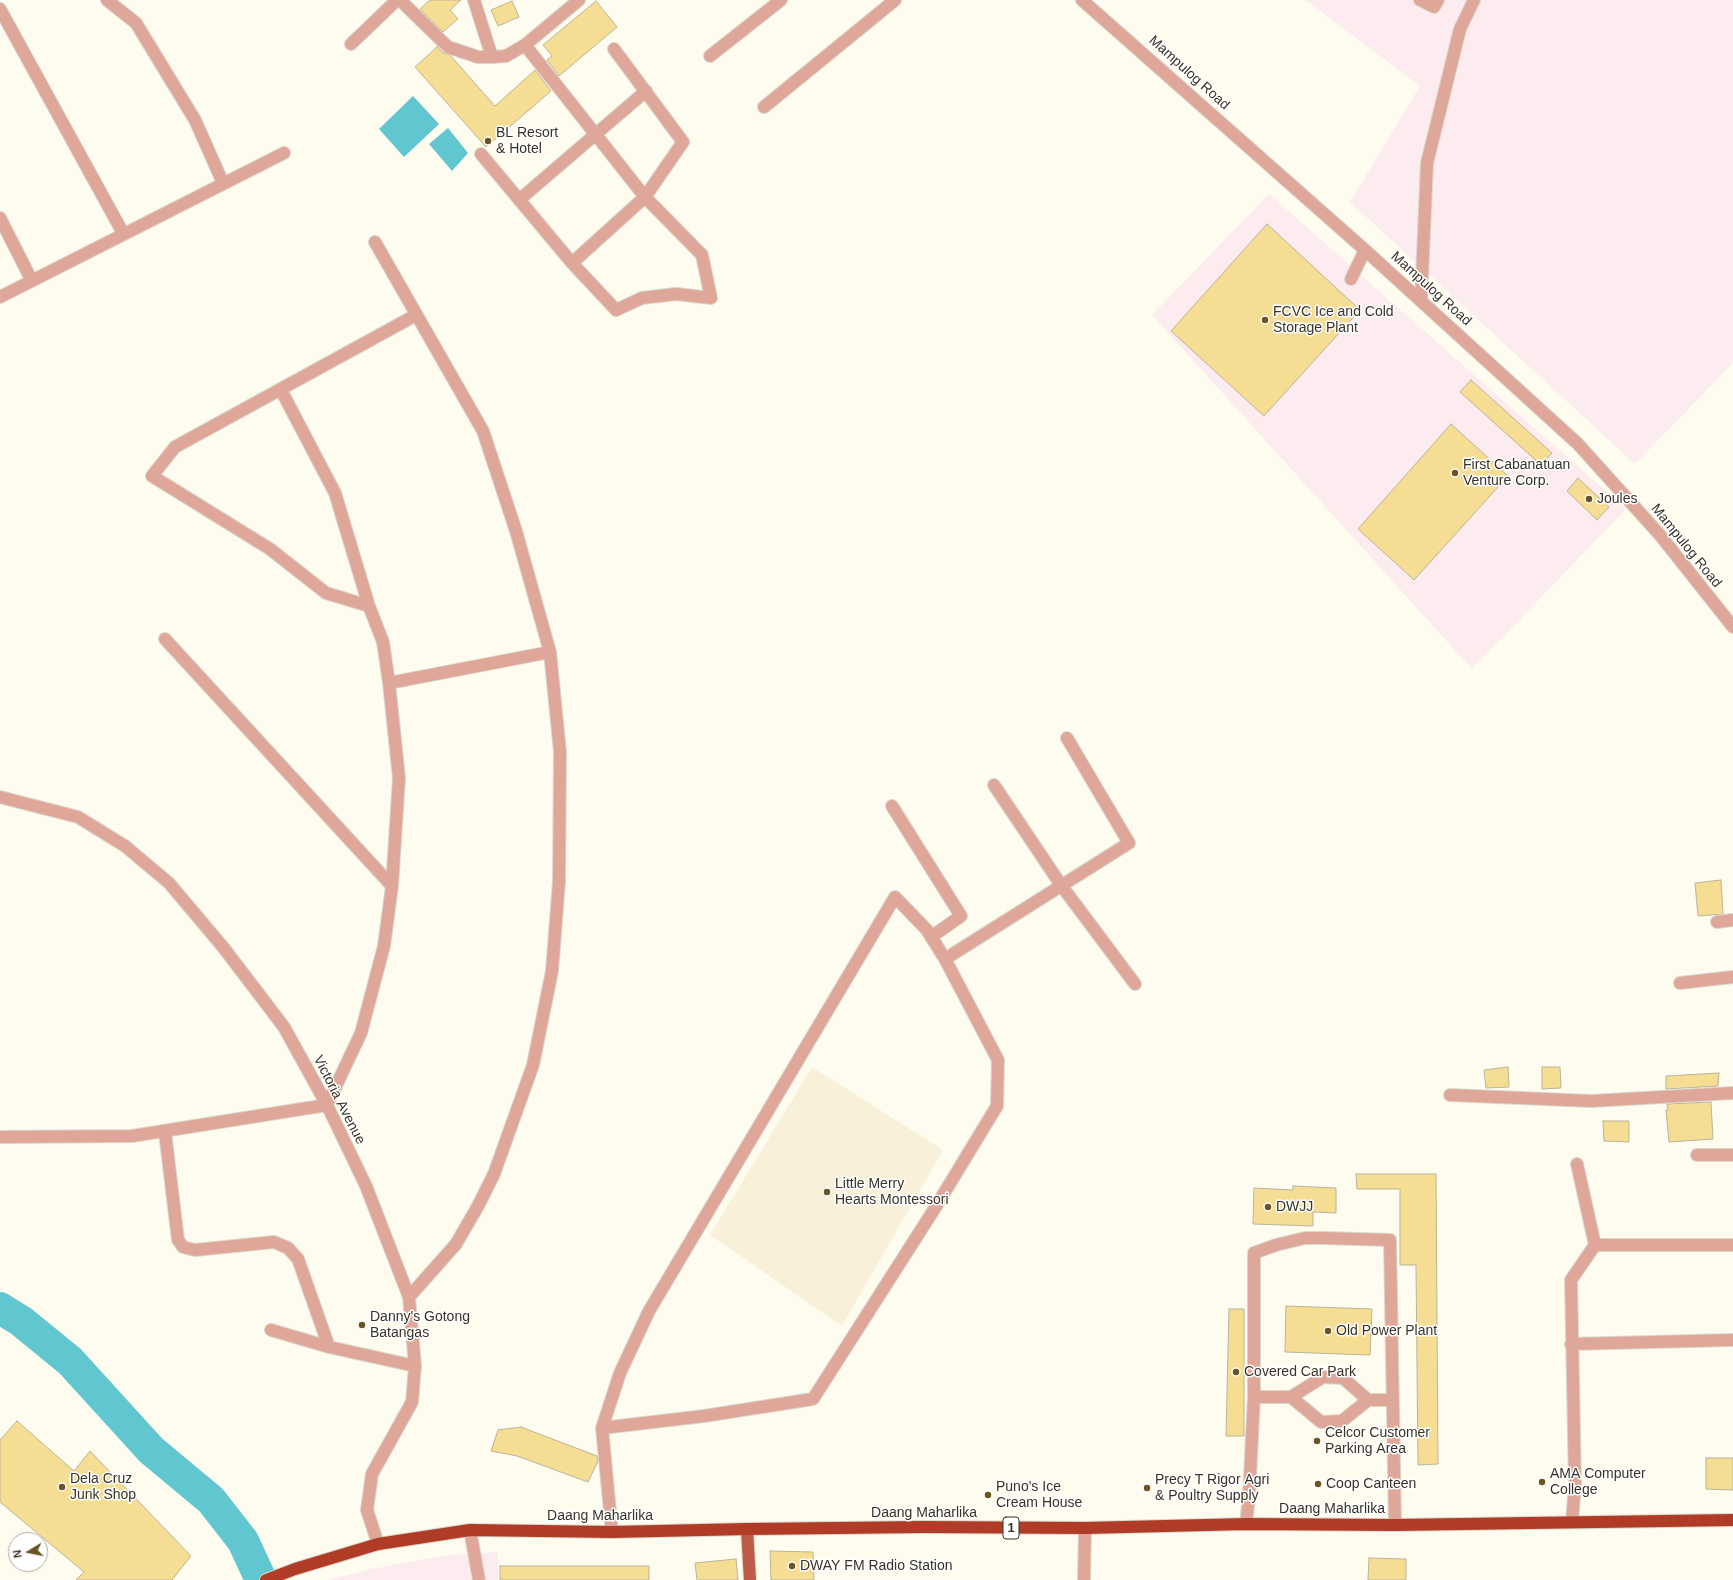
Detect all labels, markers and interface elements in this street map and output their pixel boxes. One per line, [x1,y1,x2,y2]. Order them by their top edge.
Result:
street label: Mampulog Road [1145,32,1233,114]
place label: BL Resort & Hotel [496,125,558,158]
marker: BL Resort & Hotel [483,136,493,146]
street label: Mampulog Road [1387,248,1475,330]
place label: FCVC Ice and Cold Storage Plant [1273,304,1394,336]
marker: FCVC Ice and Cold Storage Plant [1260,315,1270,325]
place label: First Cabanatuan Venture Corp. [1463,457,1570,490]
marker: First Cabanatuan Venture Corp. [1450,468,1460,478]
place label: Joules [1597,491,1637,507]
marker: Joules [1584,494,1594,504]
street label: Mampulog Road [1647,501,1725,591]
street label: Victoria Avenue [309,1053,369,1147]
place label: Little Merry Hearts Montessori [835,1176,949,1208]
marker: Little Merry Hearts Montessori [822,1187,832,1197]
place label: DWJJ [1276,1199,1313,1215]
marker: DWJJ [1263,1202,1273,1212]
place label: Danny's Gotong Batangas [370,1309,470,1342]
marker: Danny's Gotong Batangas [357,1320,367,1330]
place label: Old Power Plant [1336,1323,1437,1339]
marker: Old Power Plant [1323,1326,1333,1336]
place label: Covered Car Park [1244,1364,1356,1380]
marker: Covered Car Park [1231,1367,1241,1377]
place label: Celcor Customer Parking Area [1325,1425,1430,1458]
marker: Celcor Customer Parking Area [1312,1436,1322,1446]
place label: AMA Computer College [1550,1466,1646,1498]
place label: Dela Cruz Junk Shop [70,1471,136,1504]
place label: Precy T Rigor Agri & Poultry Supply [1155,1472,1269,1504]
place label: Coop Canteen [1326,1476,1416,1492]
marker: AMA Computer College [1537,1477,1547,1487]
place label: Puno's Ice Cream House [996,1479,1082,1512]
marker: Coop Canteen [1313,1479,1323,1489]
marker: Dela Cruz Junk Shop [57,1482,67,1492]
marker: Precy T Rigor Agri & Poultry Supply [1142,1483,1152,1493]
marker: Puno's Ice Cream House [983,1490,993,1500]
street label: Daang Maharlika [1279,1501,1385,1517]
street label: Daang Maharlika [871,1505,977,1521]
street label: Daang Maharlika [547,1508,653,1524]
road number: 1 [1003,1517,1019,1539]
north arrow [8,1532,48,1572]
text: N [11,1549,24,1559]
place label: DWAY FM Radio Station [800,1558,952,1574]
marker: DWAY FM Radio Station [787,1561,797,1571]

